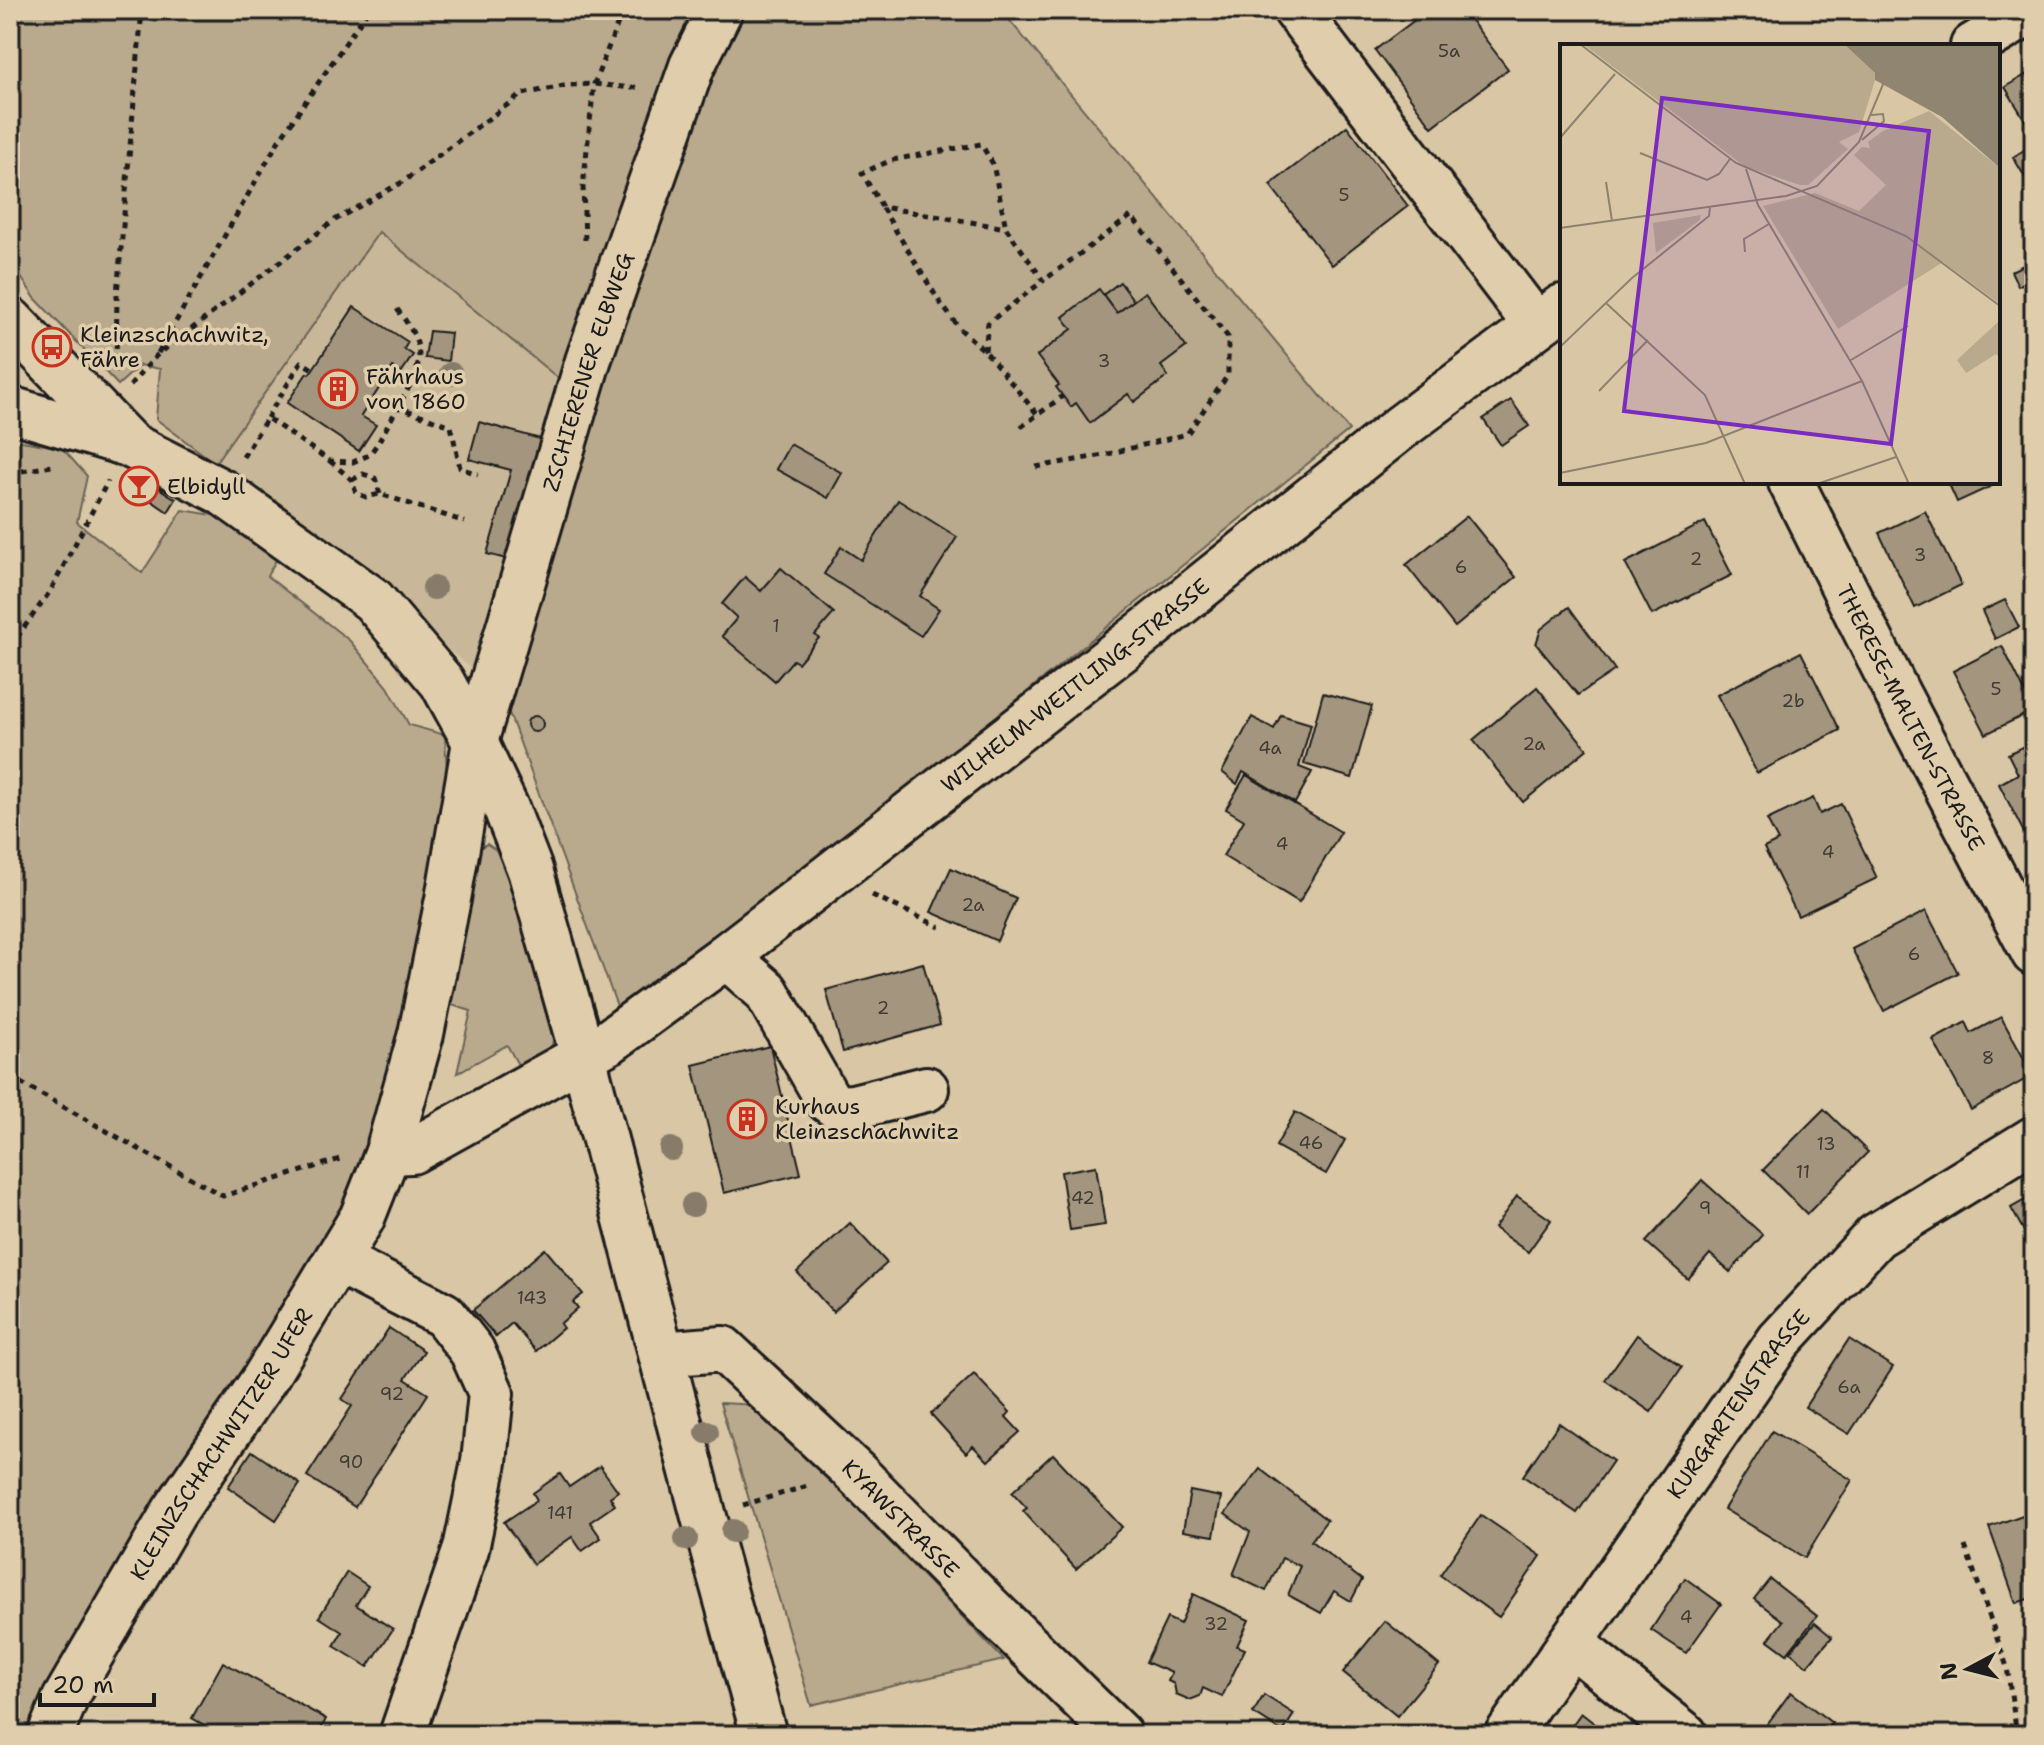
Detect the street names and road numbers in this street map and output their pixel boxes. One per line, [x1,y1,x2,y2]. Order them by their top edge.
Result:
street label: ZSCHIERENER ELBWEG [536,248,640,495]
street label: WILHELM-WEITLING-STRASSE [935,572,1216,799]
street label: THERESE-MALTEN-STRASSE [1830,579,1991,856]
street label: KLEINZSCHACHWITZER UFER [123,1303,319,1586]
street label: KURGARTENSTRASSE [1660,1303,1816,1505]
street label: KYAWSTRASSE [836,1453,965,1585]

